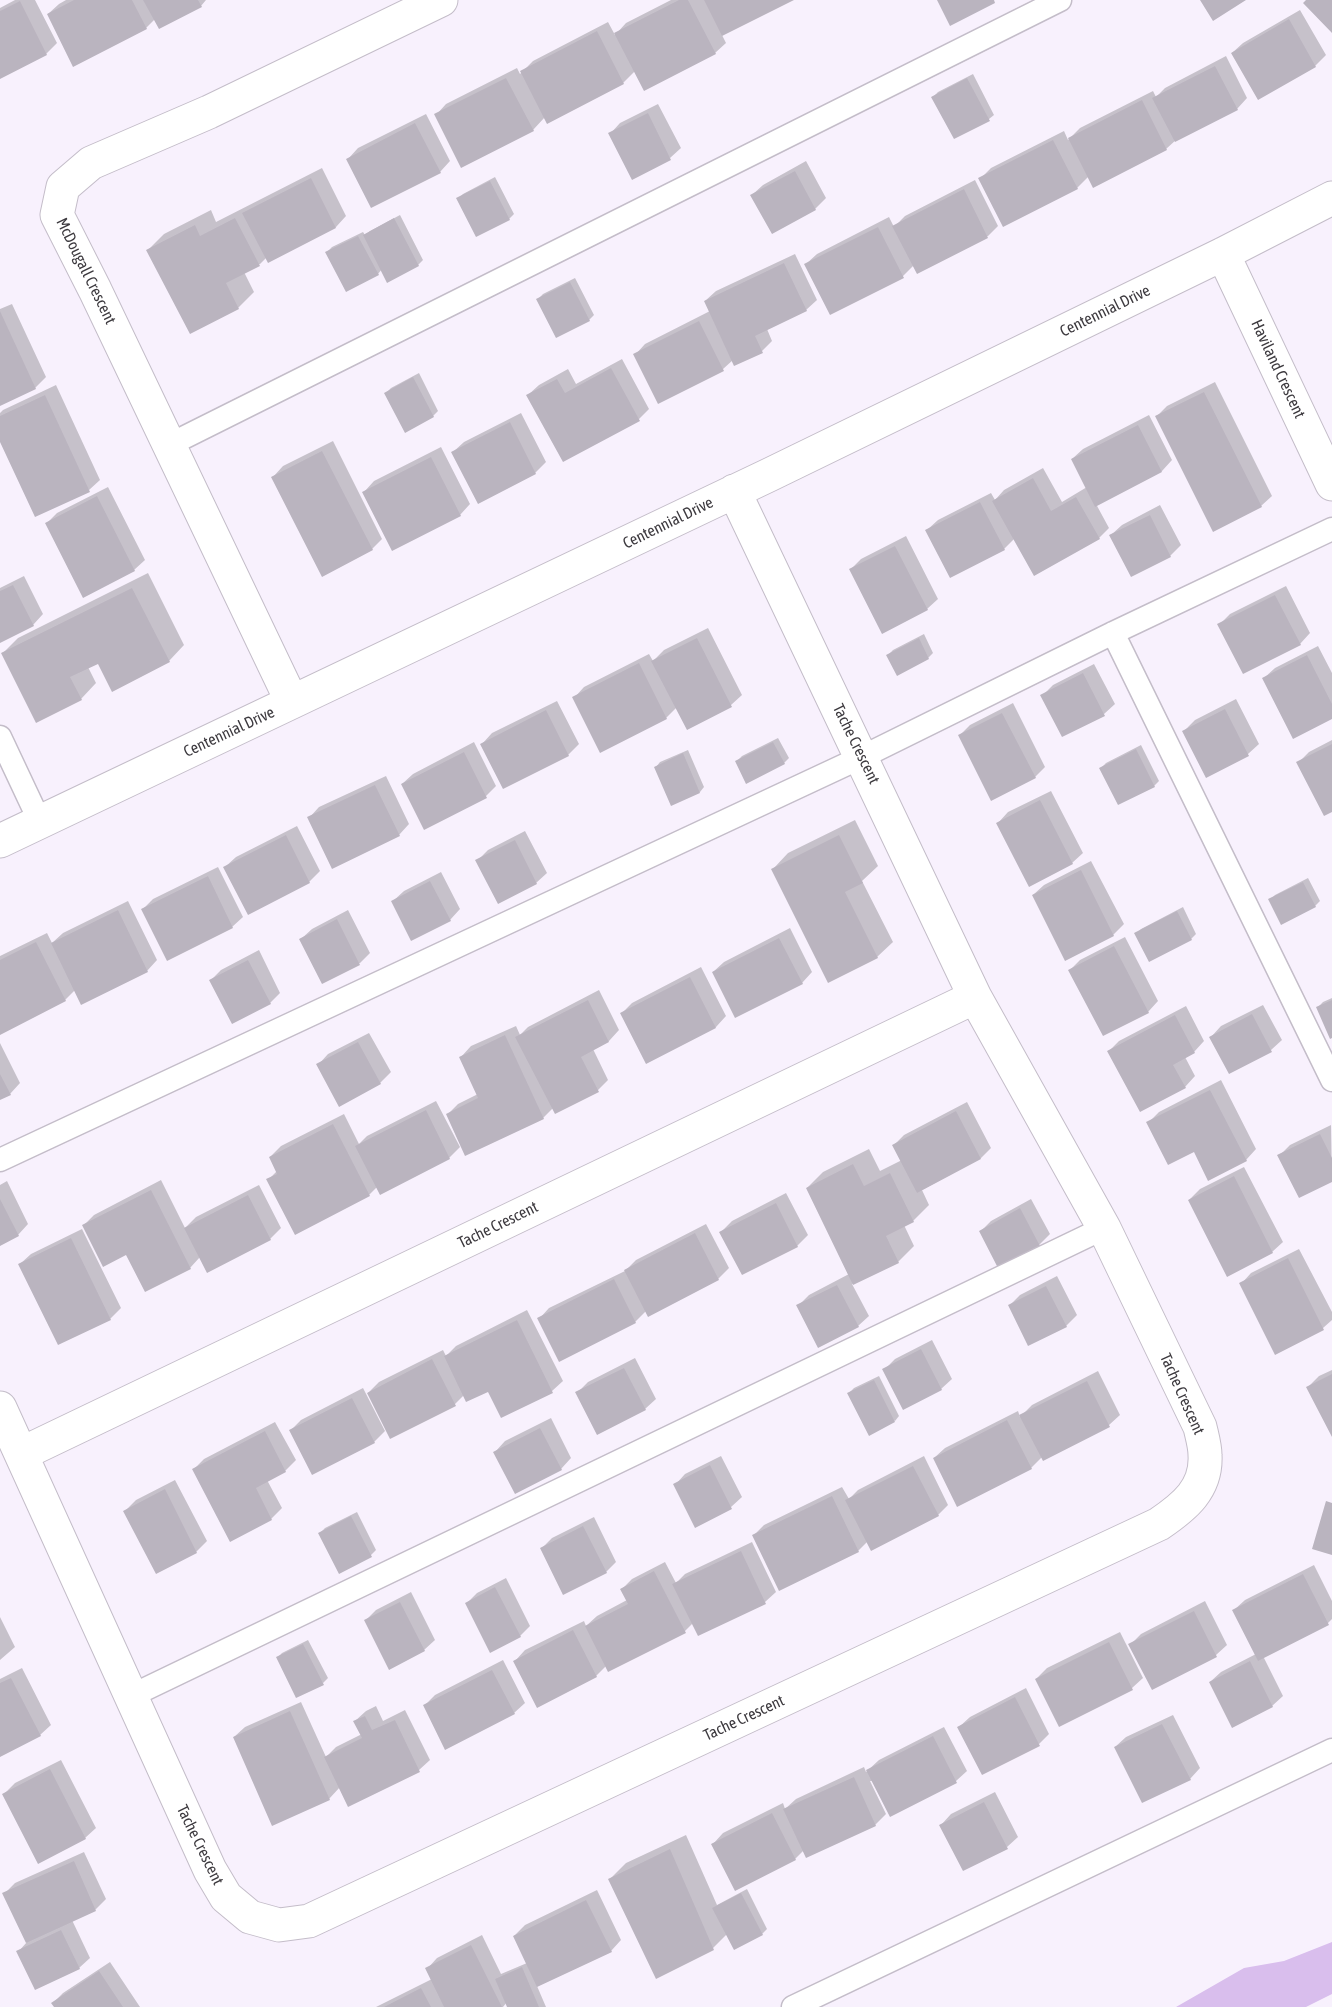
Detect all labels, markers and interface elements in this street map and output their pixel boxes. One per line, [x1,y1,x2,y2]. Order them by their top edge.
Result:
street label: McDougall Crescent [52,215,120,327]
street label: Centennial Drive [1057,281,1153,341]
street label: Haviland Crescent [1247,317,1309,421]
street label: Centennial Drive [620,493,716,553]
street label: Tache Crescent [828,701,884,787]
street label: Centennial Drive [181,703,277,761]
street label: Tache Crescent [455,1197,541,1253]
street label: Tache Crescent [1156,1350,1208,1438]
street label: Tache Crescent [701,1691,787,1745]
street label: Tache Crescent [172,1802,228,1888]

